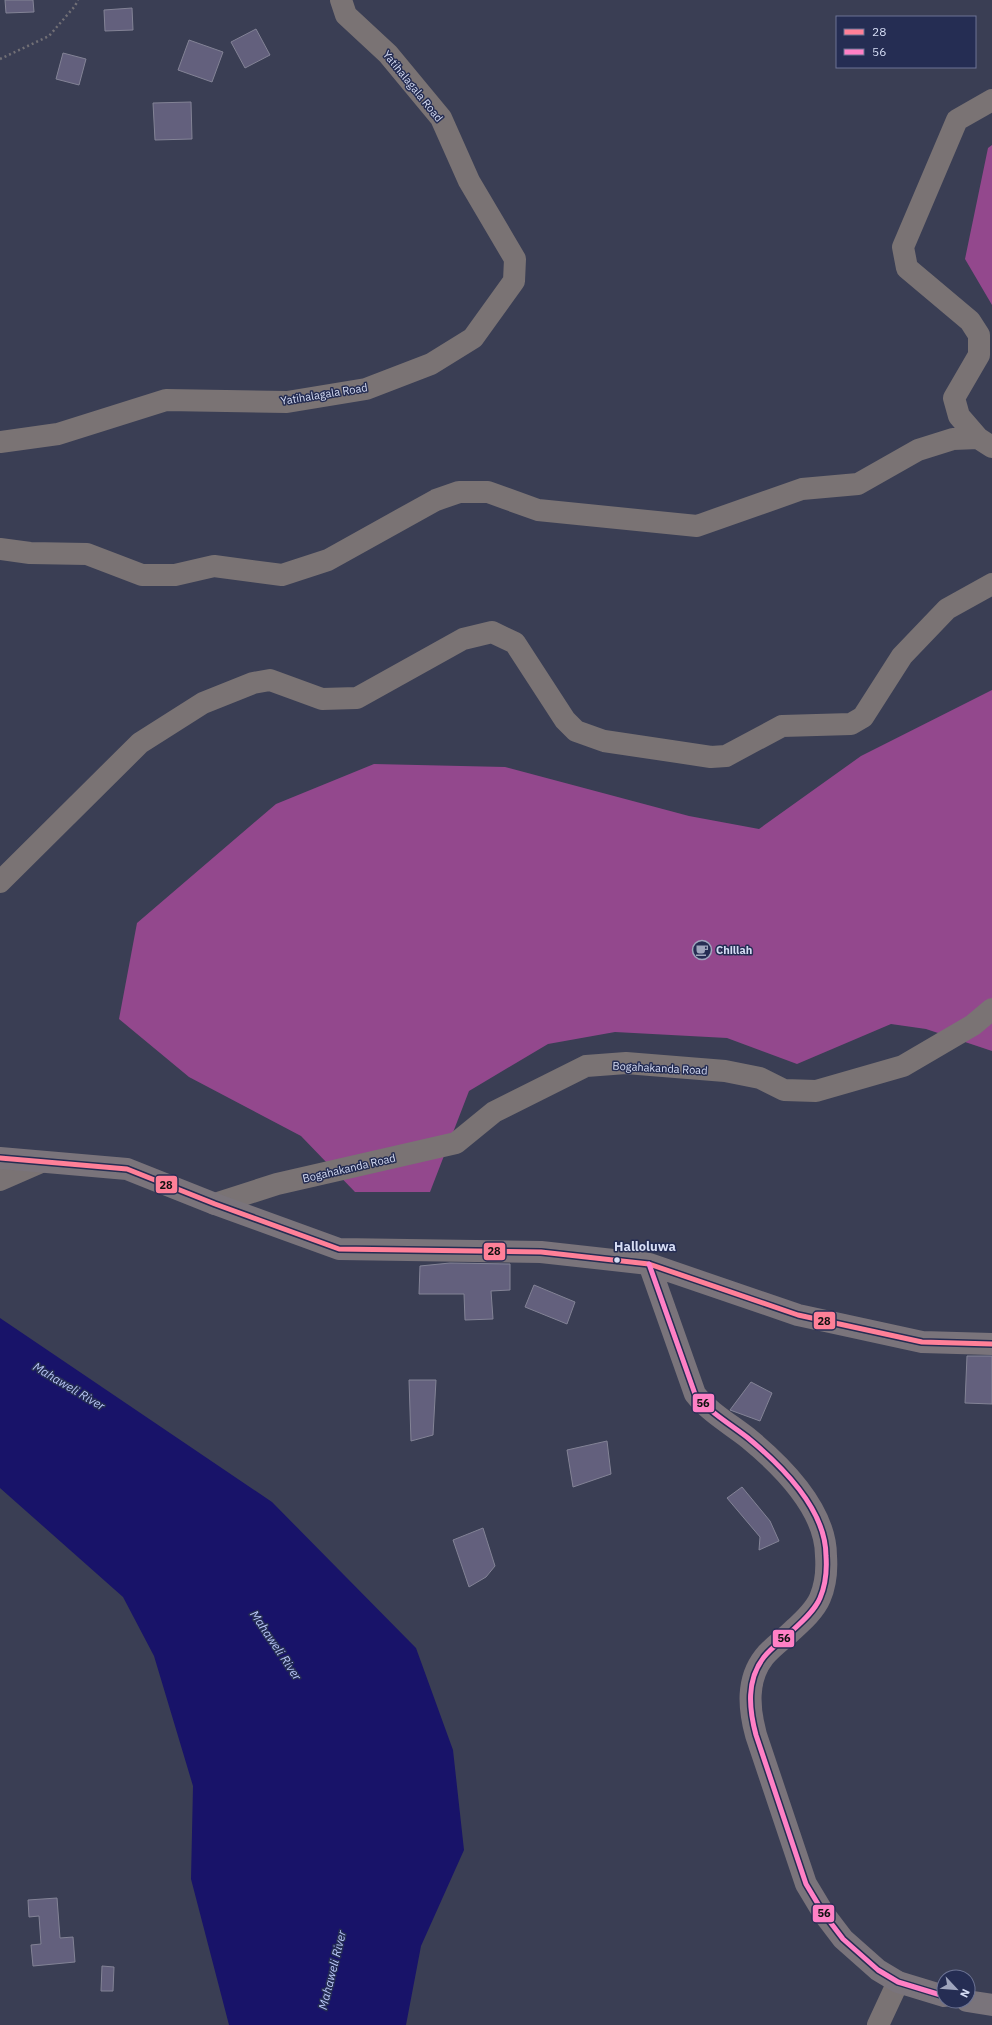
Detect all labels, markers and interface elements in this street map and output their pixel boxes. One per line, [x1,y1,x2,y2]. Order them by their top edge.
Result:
legend [836,16,976,68]
text: 28 [872,24,886,39]
text: 56 [872,44,886,59]
street label: Yatihalagala Road [380,47,446,125]
street label: Yatihalagala Road [280,380,368,408]
cafe icon: Chillah [691,939,713,961]
place label: Chillah [716,943,752,957]
street label: Bogahakanda Road [612,1059,708,1077]
street label: Bogahakanda Road [301,1150,397,1186]
line badge: 28 [155,1175,178,1194]
text: 28 [159,1178,173,1192]
district label: Halloluwa [614,1238,676,1255]
line badge: 28 [483,1242,506,1261]
text: 28 [487,1244,501,1258]
unlabelled marker [612,1255,622,1265]
line badge: 28 [813,1311,836,1330]
text: 28 [817,1314,831,1328]
water label: Mahaweli River [30,1359,108,1414]
line badge: 56 [692,1393,715,1413]
text: 56 [696,1396,710,1410]
water label: Mahaweli River [247,1607,305,1683]
line badge: 56 [772,1629,795,1648]
text: 56 [777,1631,791,1645]
line badge: 56 [812,1904,835,1923]
text: 56 [817,1906,831,1920]
water label: Mahaweli River [315,1928,349,2011]
north arrow [936,1969,976,2009]
text: N [957,1987,973,2000]

